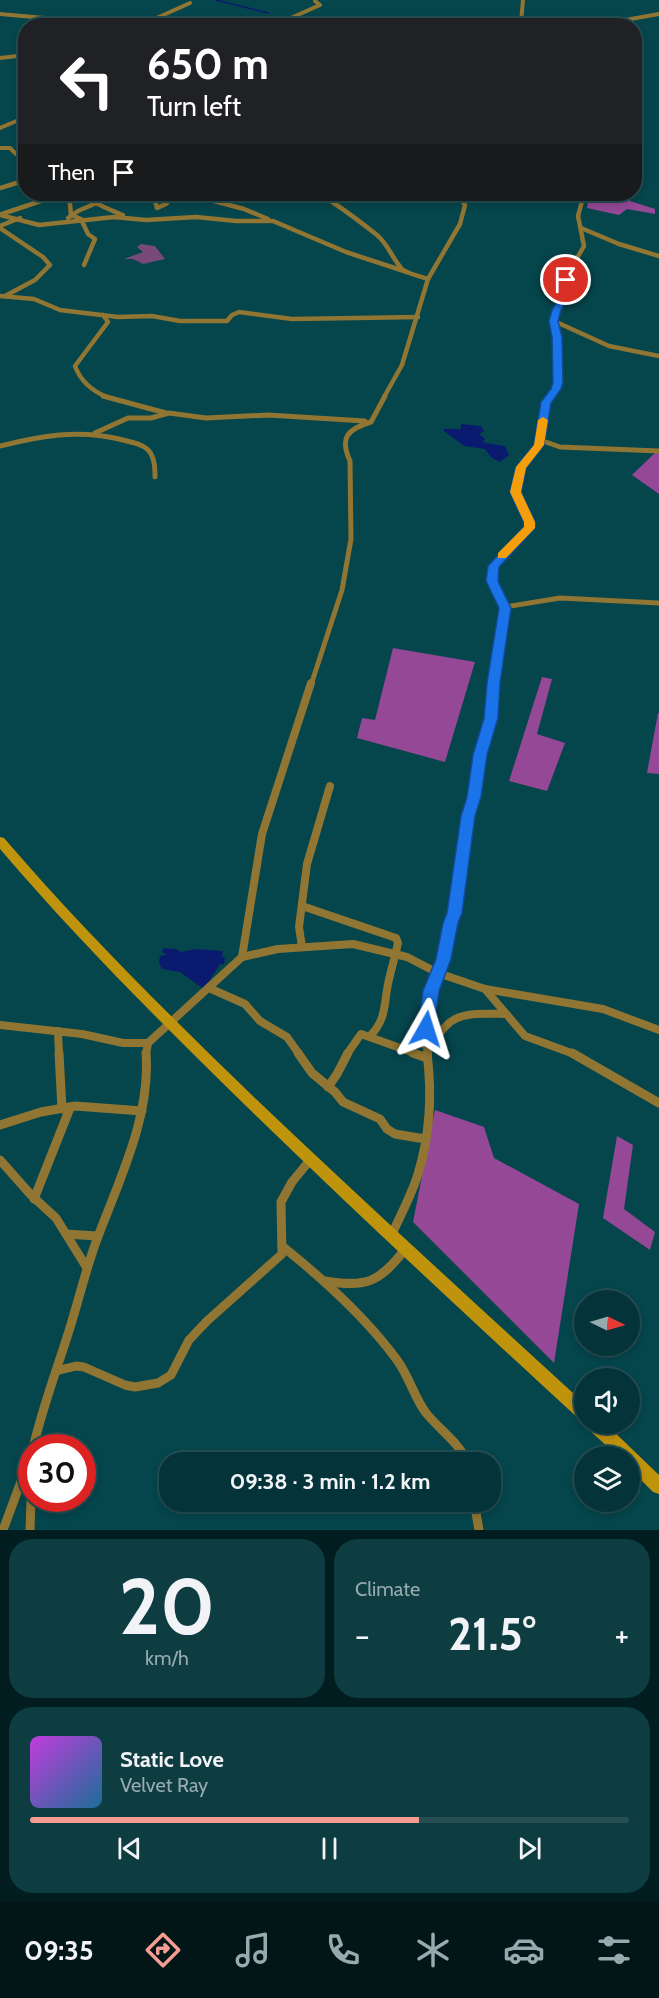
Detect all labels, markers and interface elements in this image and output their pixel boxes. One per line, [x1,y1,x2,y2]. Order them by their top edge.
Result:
text: 650 m [147,38,269,90]
icon: left [48,42,126,120]
text: Turn left [147,90,241,123]
icon: arrive [107,156,140,189]
text: Then [48,159,95,186]
pin [540,254,591,305]
icon: arrive [549,263,582,296]
position arrow [394,997,458,1061]
north arrow [574,1290,640,1356]
map controls [574,1290,640,1512]
button: sound [574,1368,640,1434]
speed limit sign: 30 [18,1434,96,1512]
button: layers [574,1446,640,1512]
text: 09:38 · 3 min · 1.2 km [230,1468,430,1495]
text: 20 [119,1559,215,1654]
text: Climate [355,1577,420,1601]
text: 21.5° [448,1607,536,1661]
text: − [355,1615,370,1655]
text: + [614,1615,629,1655]
text: km/h [145,1646,189,1670]
text: Static Love [120,1746,224,1773]
text: Velvet Ray [120,1773,208,1797]
icon: previous [113,1832,146,1865]
icon: pause [313,1832,346,1865]
icon: next [513,1832,546,1865]
icon: directions [142,1929,184,1971]
icon: music [232,1929,274,1971]
icon: phone [322,1929,364,1971]
icon: climate [412,1929,454,1971]
icon: car [503,1929,545,1971]
icon: filters [593,1929,635,1971]
text: 09:35 [24,1934,93,1967]

